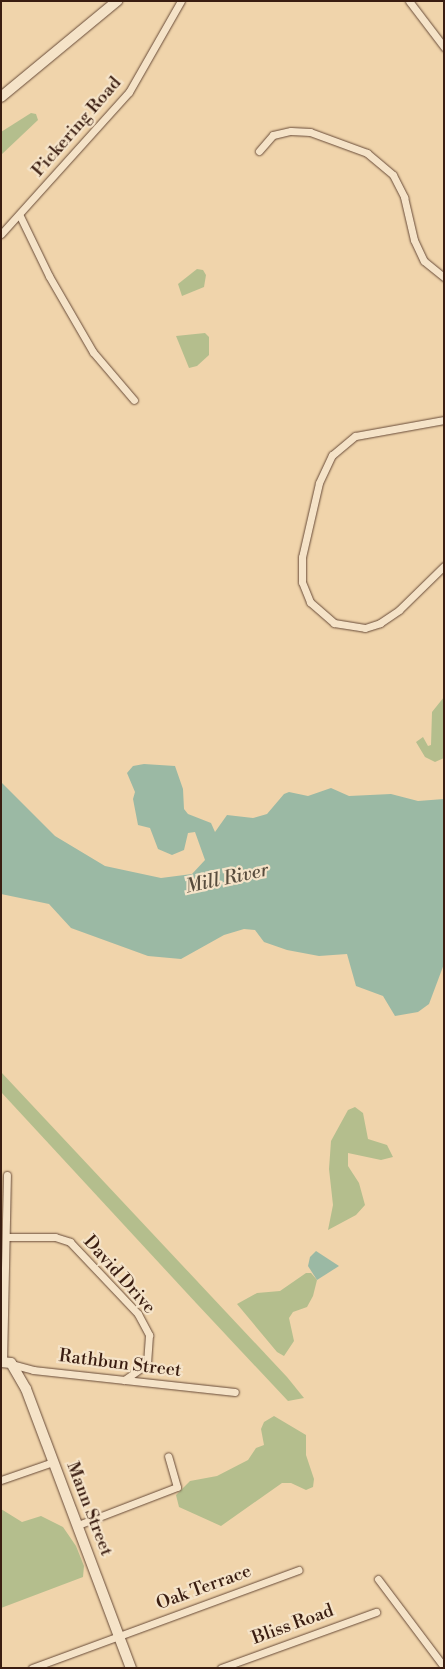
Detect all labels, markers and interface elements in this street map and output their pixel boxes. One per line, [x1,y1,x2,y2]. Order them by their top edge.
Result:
street label: Pickering Road [28,73,126,181]
water label: Mill River [183,859,271,899]
street label: David Drive [78,1232,160,1318]
street label: Rathbun Street [58,1346,182,1382]
street label: Mann Street [61,1459,117,1559]
street label: Oak Terrace [154,1561,254,1615]
street label: Bliss Road [249,1600,337,1650]

